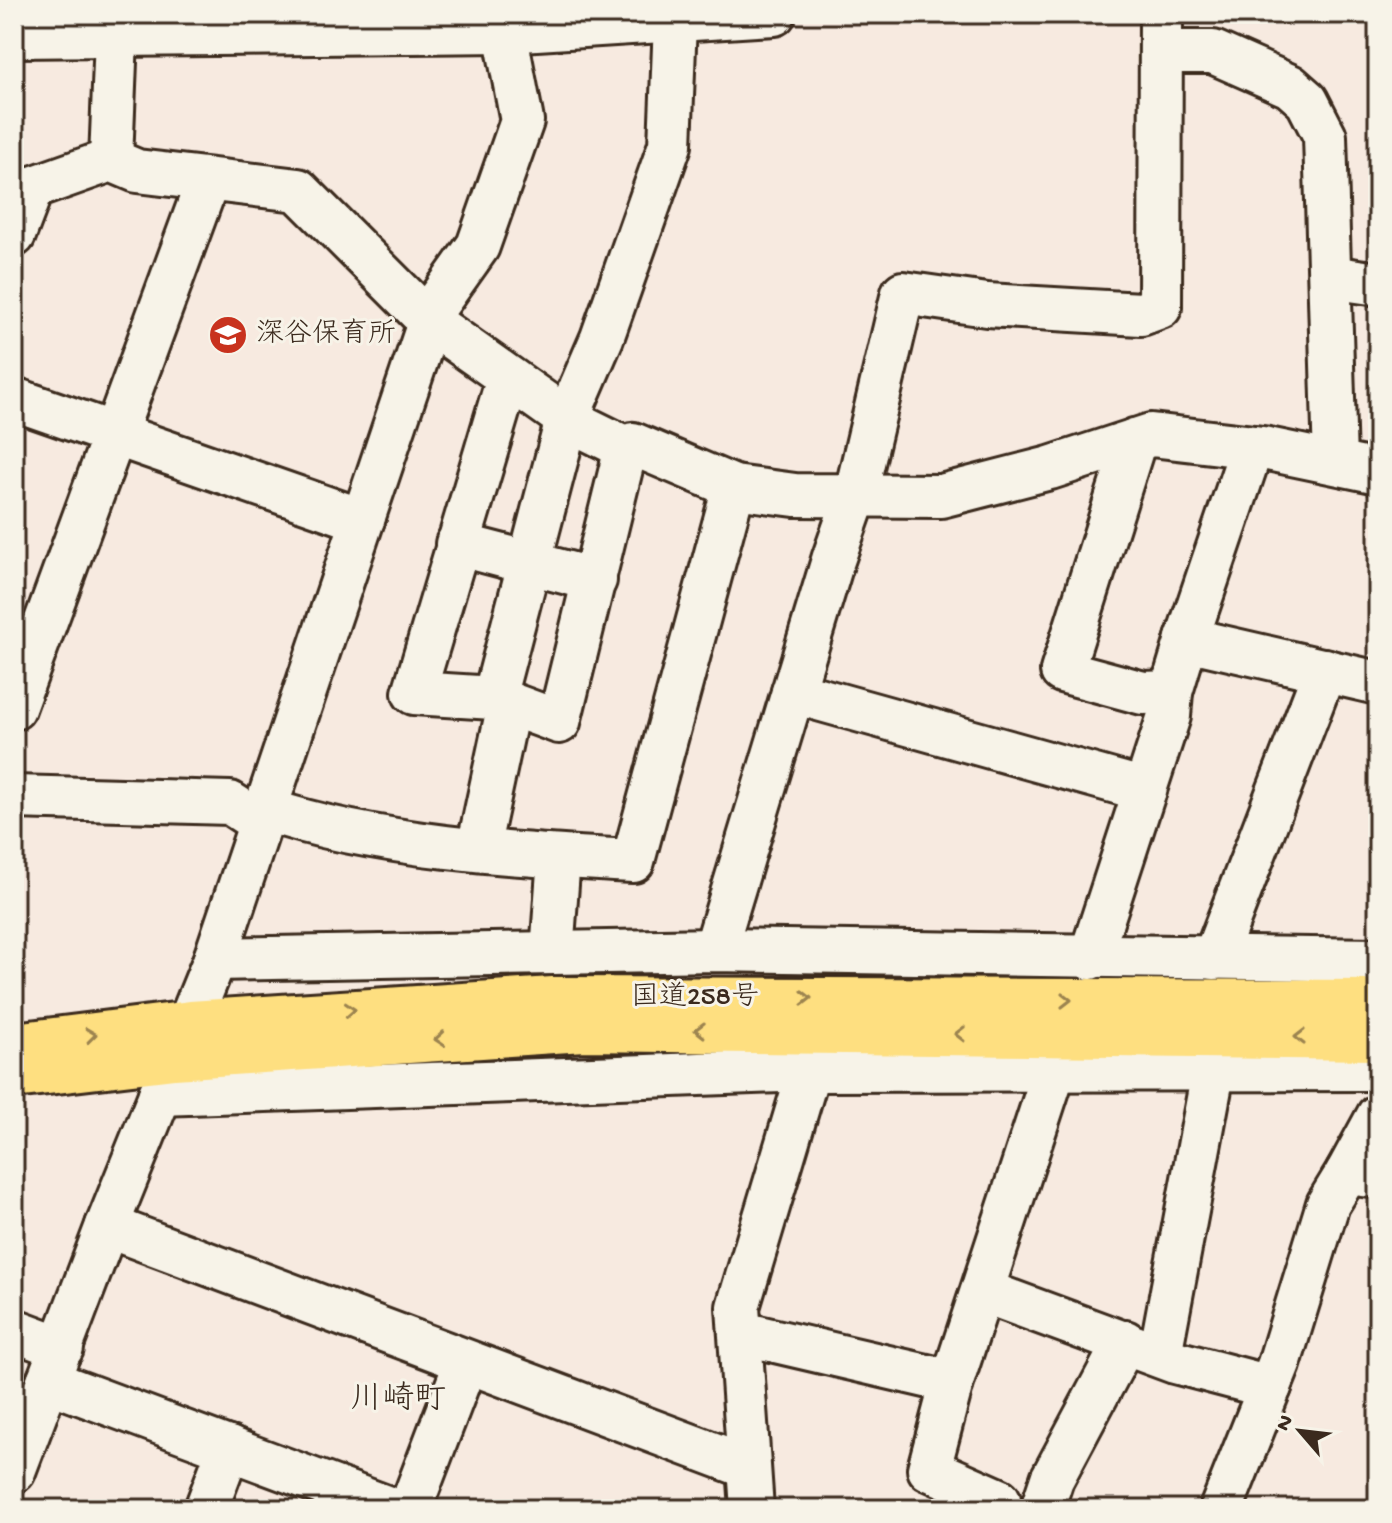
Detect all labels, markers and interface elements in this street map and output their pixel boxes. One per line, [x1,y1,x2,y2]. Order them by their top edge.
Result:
school or university icon: 深谷保育所 [207,314,249,356]
place label: 深谷保育所 [256,318,396,352]
street label: 国道258号 [631,981,759,1015]
one-way arrow [800,990,813,1007]
one-way arrow [1060,991,1073,1009]
one-way arrow [344,1002,357,1019]
one-way arrow [693,1022,706,1039]
one-way arrow [953,1025,966,1042]
one-way arrow [85,1027,98,1044]
one-way arrow [1293,1029,1306,1046]
one-way arrow [433,1030,446,1047]
district label: 川崎町 [350,1381,446,1420]
north arrow [1260,1391,1340,1471]
text: N [1271,1411,1301,1436]

